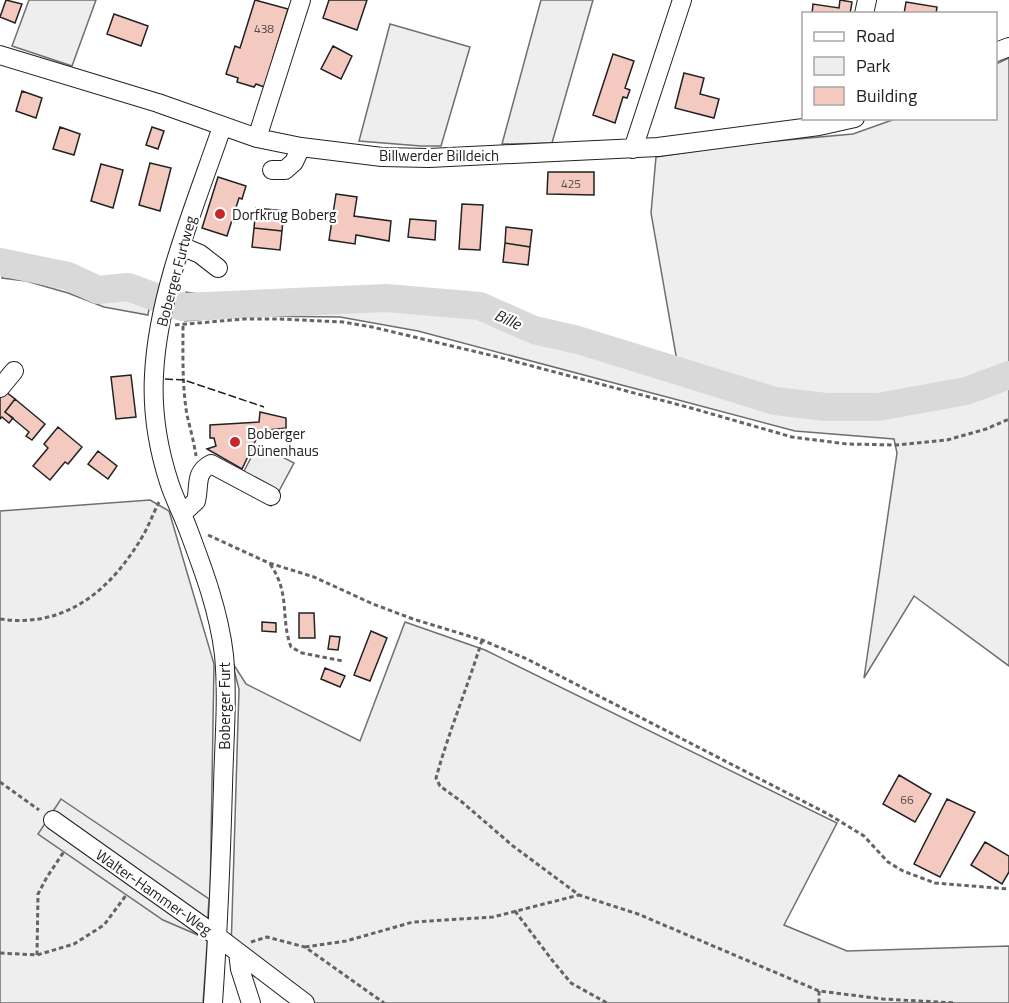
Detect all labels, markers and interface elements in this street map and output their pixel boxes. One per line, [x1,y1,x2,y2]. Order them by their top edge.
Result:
legend [802,12,997,120]
house number: 438 [254,19,274,38]
text: Road [856,22,895,49]
text: Park [856,52,891,79]
text: Building [856,82,917,109]
street label: Billwerder Billdeich [379,144,499,167]
house number: 425 [561,174,581,193]
place label: Dorfkrug Boberg [232,203,337,226]
marker: Dorfkrug Boberg [213,207,227,221]
street label: Boberger Furtweg [150,213,202,329]
water label: Bille [491,303,527,336]
place label: Boberger Dünenhaus [247,422,319,462]
marker: Boberger Dünenhaus [228,435,242,449]
street label: Boberger Furt [213,662,236,750]
house number: 66 [900,790,914,809]
street label: Walter-Hammer-Weg [91,843,217,941]

